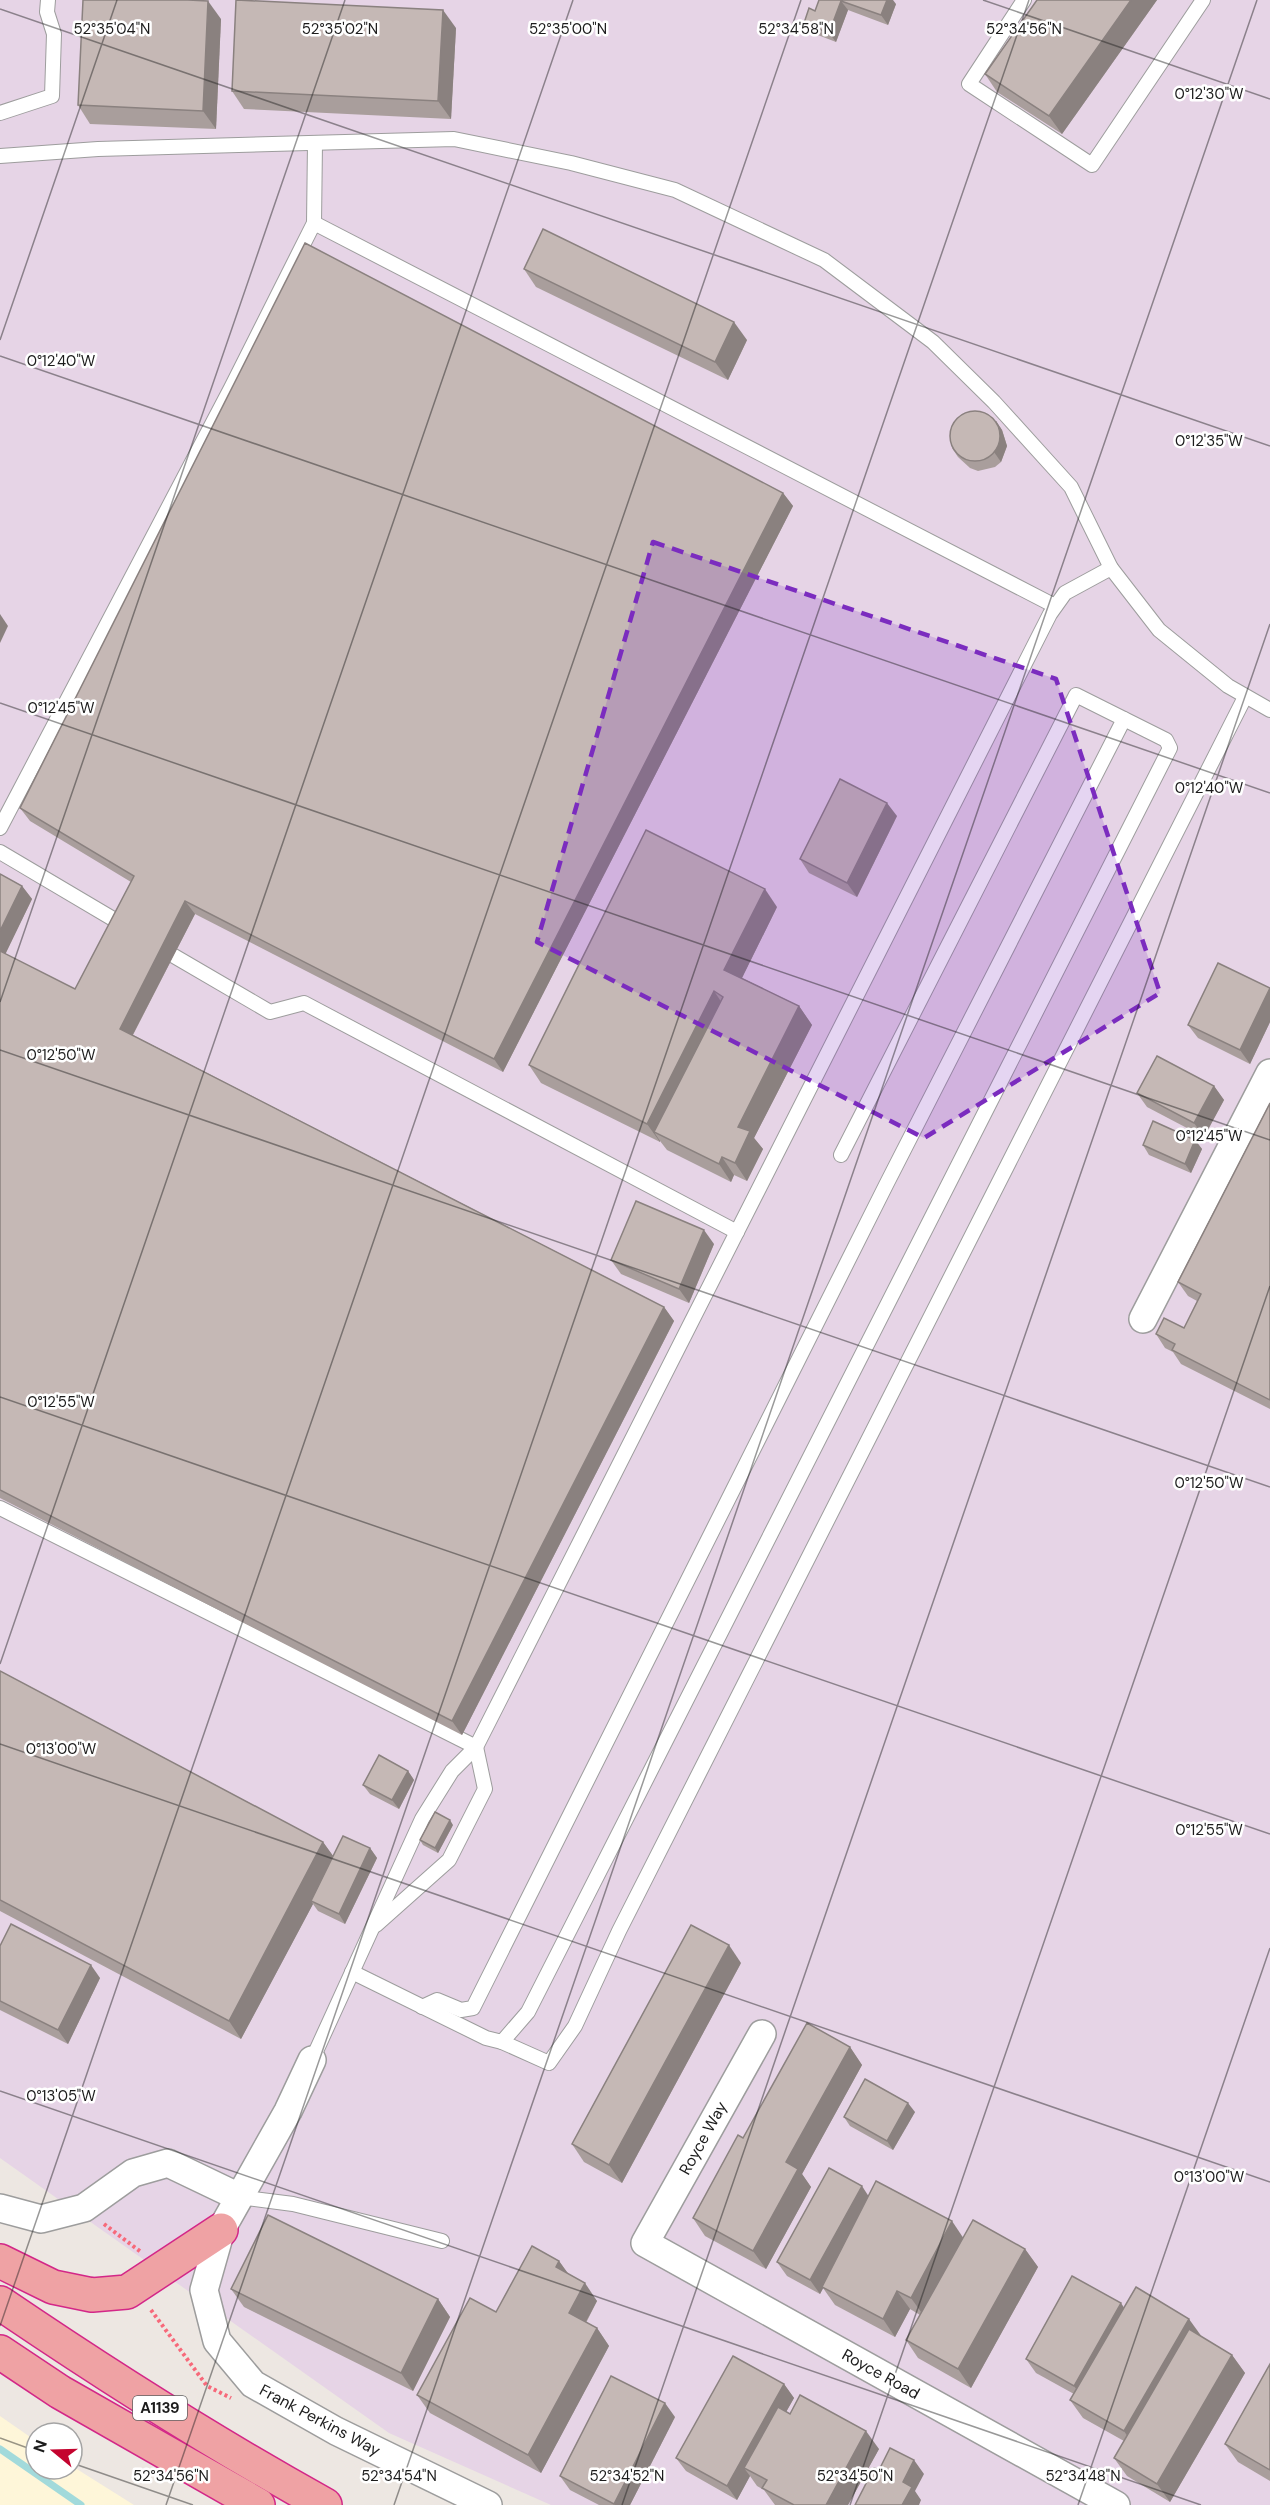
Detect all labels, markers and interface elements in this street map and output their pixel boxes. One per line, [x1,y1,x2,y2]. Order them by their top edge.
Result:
text: 52°35'04"N [74,19,150,39]
text: 52°35'02"N [302,19,378,39]
text: 52°35'00"N [529,19,607,39]
text: 52°34'58"N [758,19,834,39]
text: 52°34'56"N [986,19,1062,39]
text: 0°12'30"W [1174,84,1244,104]
text: 0°12'40"W [27,351,96,371]
text: 0°12'35"W [1175,431,1243,451]
text: 0°12'45"W [27,698,95,718]
text: 0°12'40"W [1175,778,1244,798]
text: 0°12'50"W [27,1045,96,1065]
text: 0°12'45"W [1175,1126,1243,1146]
text: 0°12'55"W [27,1392,95,1412]
text: 0°12'50"W [1175,1473,1244,1493]
text: 0°13'00"W [26,1739,97,1759]
text: 0°12'55"W [1175,1820,1243,1840]
text: 0°13'05"W [26,2086,96,2106]
street label: Royce Way [674,2098,732,2178]
text: 0°13'00"W [1174,2167,1245,2187]
street label: Royce Road [838,2344,924,2404]
street label: Frank Perkins Way [256,2379,384,2461]
road number: A1139 [133,2396,187,2420]
north arrow [24,2421,84,2481]
text: N [28,2437,52,2455]
text: 52°34'56"N [133,2466,209,2486]
text: 52°34'54"N [361,2466,437,2486]
text: 52°34'52"N [590,2466,664,2486]
text: 52°34'50"N [817,2466,893,2486]
text: 52°34'48"N [1045,2466,1121,2486]

